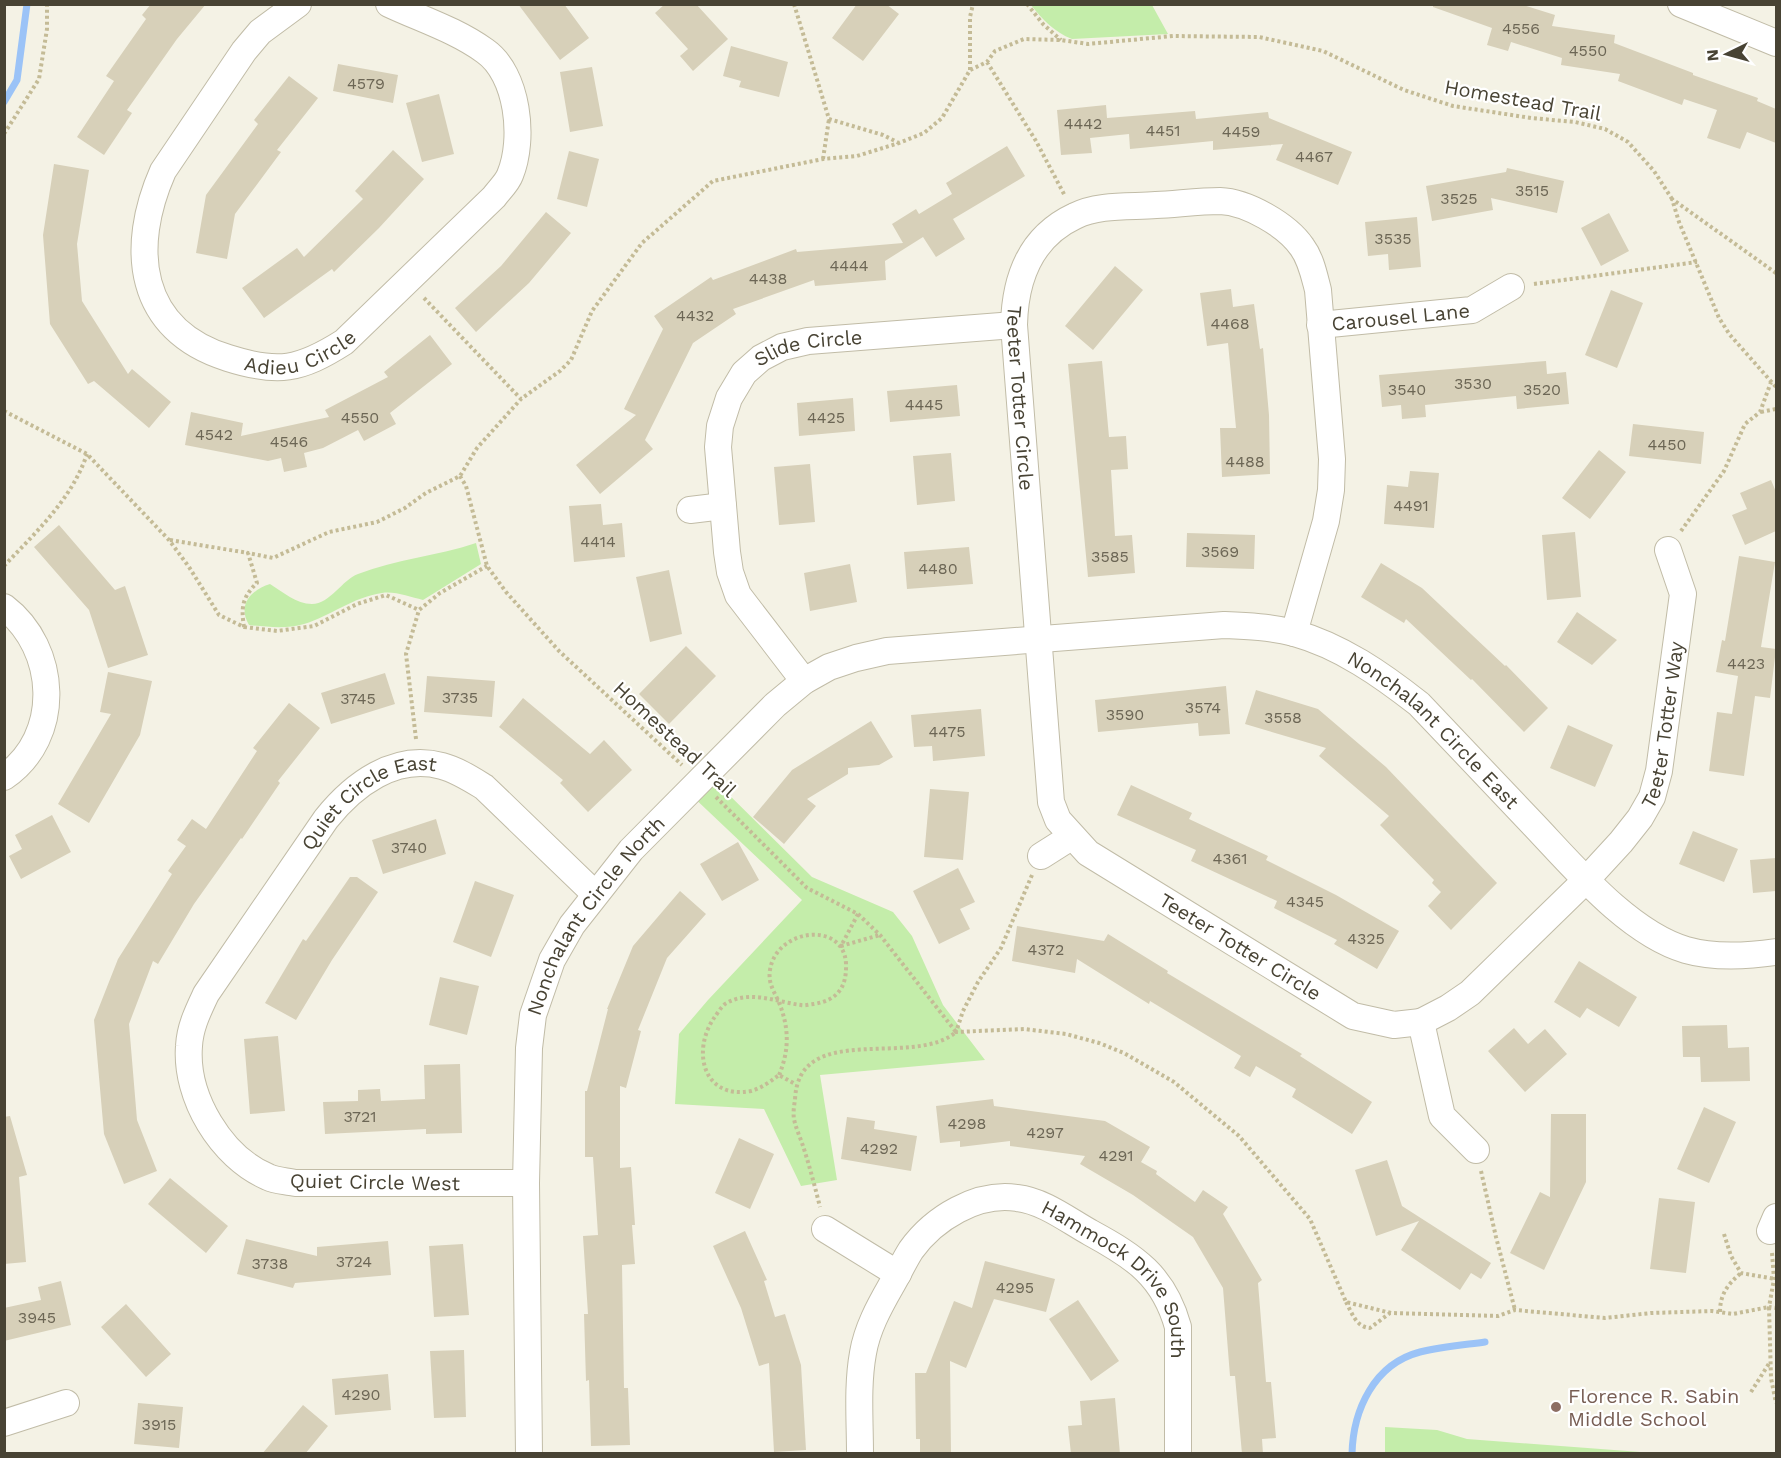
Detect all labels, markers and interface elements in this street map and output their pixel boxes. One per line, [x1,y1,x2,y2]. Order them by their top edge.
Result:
house number: 4556 [1502,19,1540,38]
north arrow [1697,24,1757,84]
house number: 4550 [1569,41,1607,60]
text: N [1703,49,1723,62]
house number: 4579 [347,74,385,93]
street label: Homestead Trail [1443,74,1603,126]
house number: 4442 [1064,114,1102,133]
house number: 4451 [1145,121,1181,140]
house number: 4459 [1222,122,1260,141]
house number: 4467 [1295,147,1333,166]
house number: 3515 [1515,181,1549,200]
house number: 3525 [1440,189,1478,208]
house number: 3535 [1374,229,1412,248]
house number: 4444 [829,256,869,275]
house number: 4438 [749,269,787,288]
street label: Carousel Lane [1330,298,1471,336]
street label: Teeter Totter Circle [1002,304,1039,491]
house number: 4432 [676,306,714,325]
house number: 4468 [1210,314,1250,333]
street label: Adieu Circle [242,325,361,380]
street label: Slide Circle [750,325,863,372]
house number: 3530 [1454,374,1492,393]
house number: 3540 [1388,380,1426,399]
house number: 3520 [1523,380,1561,399]
house number: 4445 [905,395,943,414]
house number: 4550 [341,408,379,427]
house number: 4425 [807,408,845,427]
house number: 4542 [195,425,233,444]
house number: 4546 [270,432,308,451]
house number: 4450 [1648,435,1686,454]
house number: 4488 [1225,452,1265,471]
house number: 4491 [1393,496,1429,515]
house number: 4414 [580,532,616,551]
house number: 3569 [1201,542,1239,561]
house number: 3585 [1091,547,1129,566]
house number: 4480 [918,559,958,578]
street label: Teeter Totter Way [1636,639,1689,813]
street label: Nonchalant Circle East [1343,646,1525,814]
house number: 4423 [1727,654,1765,673]
street label: Homestead Trail [609,676,741,802]
house number: 3735 [442,688,478,707]
house number: 3745 [340,689,376,708]
house number: 3574 [1185,698,1221,717]
house number: 3590 [1106,705,1144,724]
house number: 3558 [1264,708,1302,727]
house number: 4475 [928,722,966,741]
street label: Quiet Circle East [296,751,439,855]
street label: Nonchalant Circle North [522,811,670,1018]
house number: 3740 [391,838,427,857]
house number: 4361 [1212,849,1248,868]
street label: Teeter Totter Circle [1155,888,1326,1006]
house number: 4345 [1286,892,1324,911]
house number: 4325 [1347,929,1385,948]
house number: 4372 [1028,940,1064,959]
house number: 3721 [343,1107,377,1126]
house number: 4298 [948,1114,986,1133]
house number: 4297 [1026,1123,1064,1142]
house number: 4292 [860,1139,898,1158]
house number: 4291 [1098,1146,1134,1165]
street label: Quiet Circle West [290,1169,461,1195]
street label: Hammock Drive South [1038,1195,1190,1359]
house number: 3724 [336,1252,372,1271]
house number: 3738 [252,1254,288,1273]
house number: 4295 [996,1278,1034,1297]
house number: 3945 [18,1308,56,1327]
place label: Florence R. Sabin Middle School [1568,1384,1739,1431]
house number: 4290 [342,1385,380,1404]
marker: Florence R. Sabin Middle School [1549,1400,1563,1414]
house number: 3915 [142,1415,176,1434]

